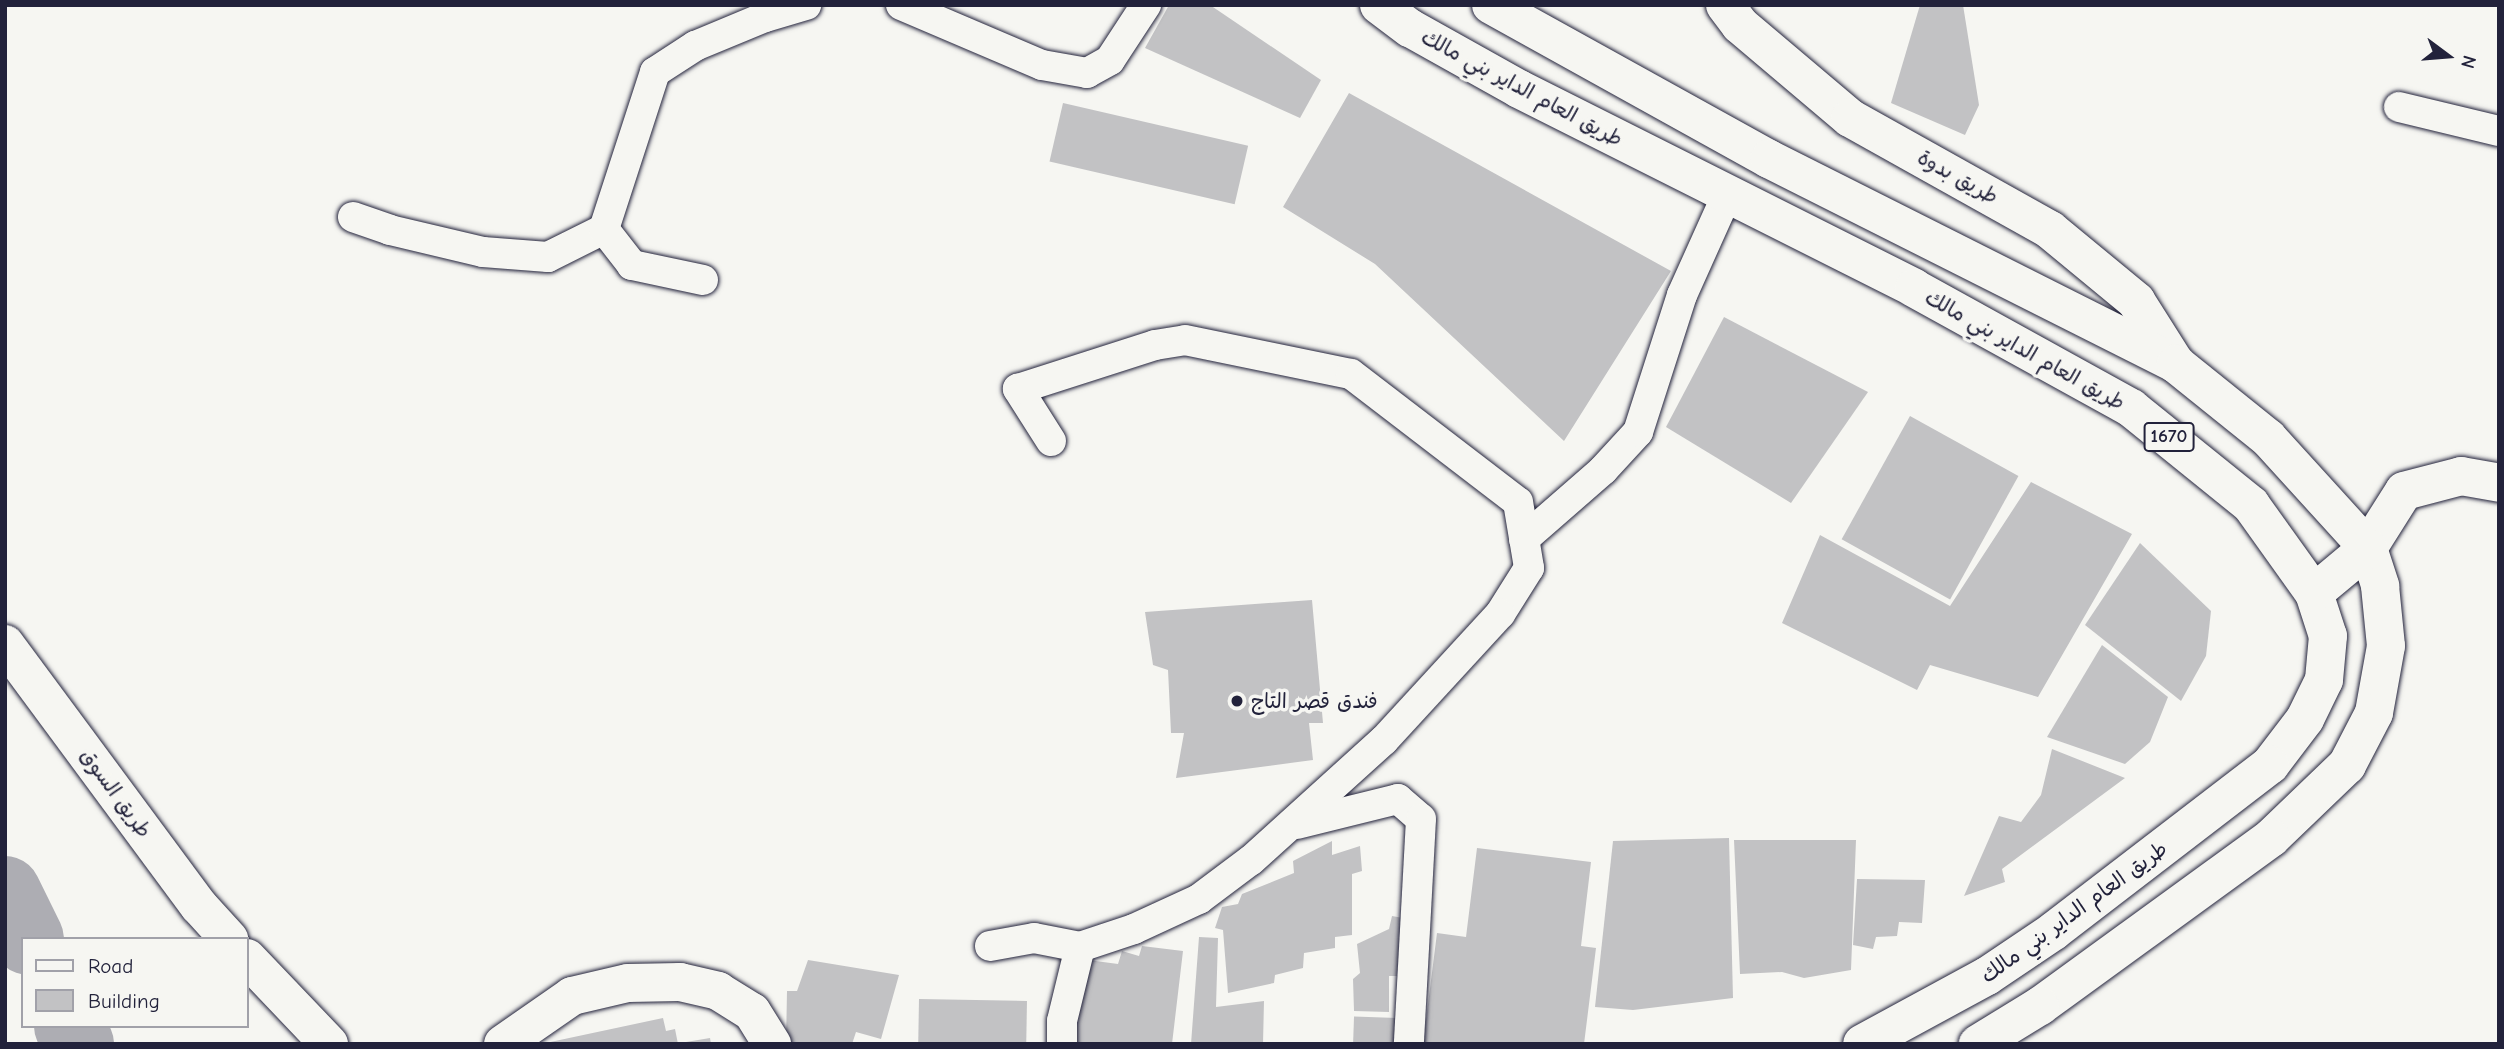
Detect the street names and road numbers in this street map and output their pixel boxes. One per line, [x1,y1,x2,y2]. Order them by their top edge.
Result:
street label: طريق العام الداير بني مالك [1417,24,1627,152]
street label: طريق بدوة [1913,145,2003,209]
street label: طريق العام الداير بني مالك [1921,285,2129,415]
road number: 1670 [2143,422,2195,452]
street label: طريق السوق [75,743,157,843]
street label: طريق العام الداير بني مالك [1976,836,2172,988]

